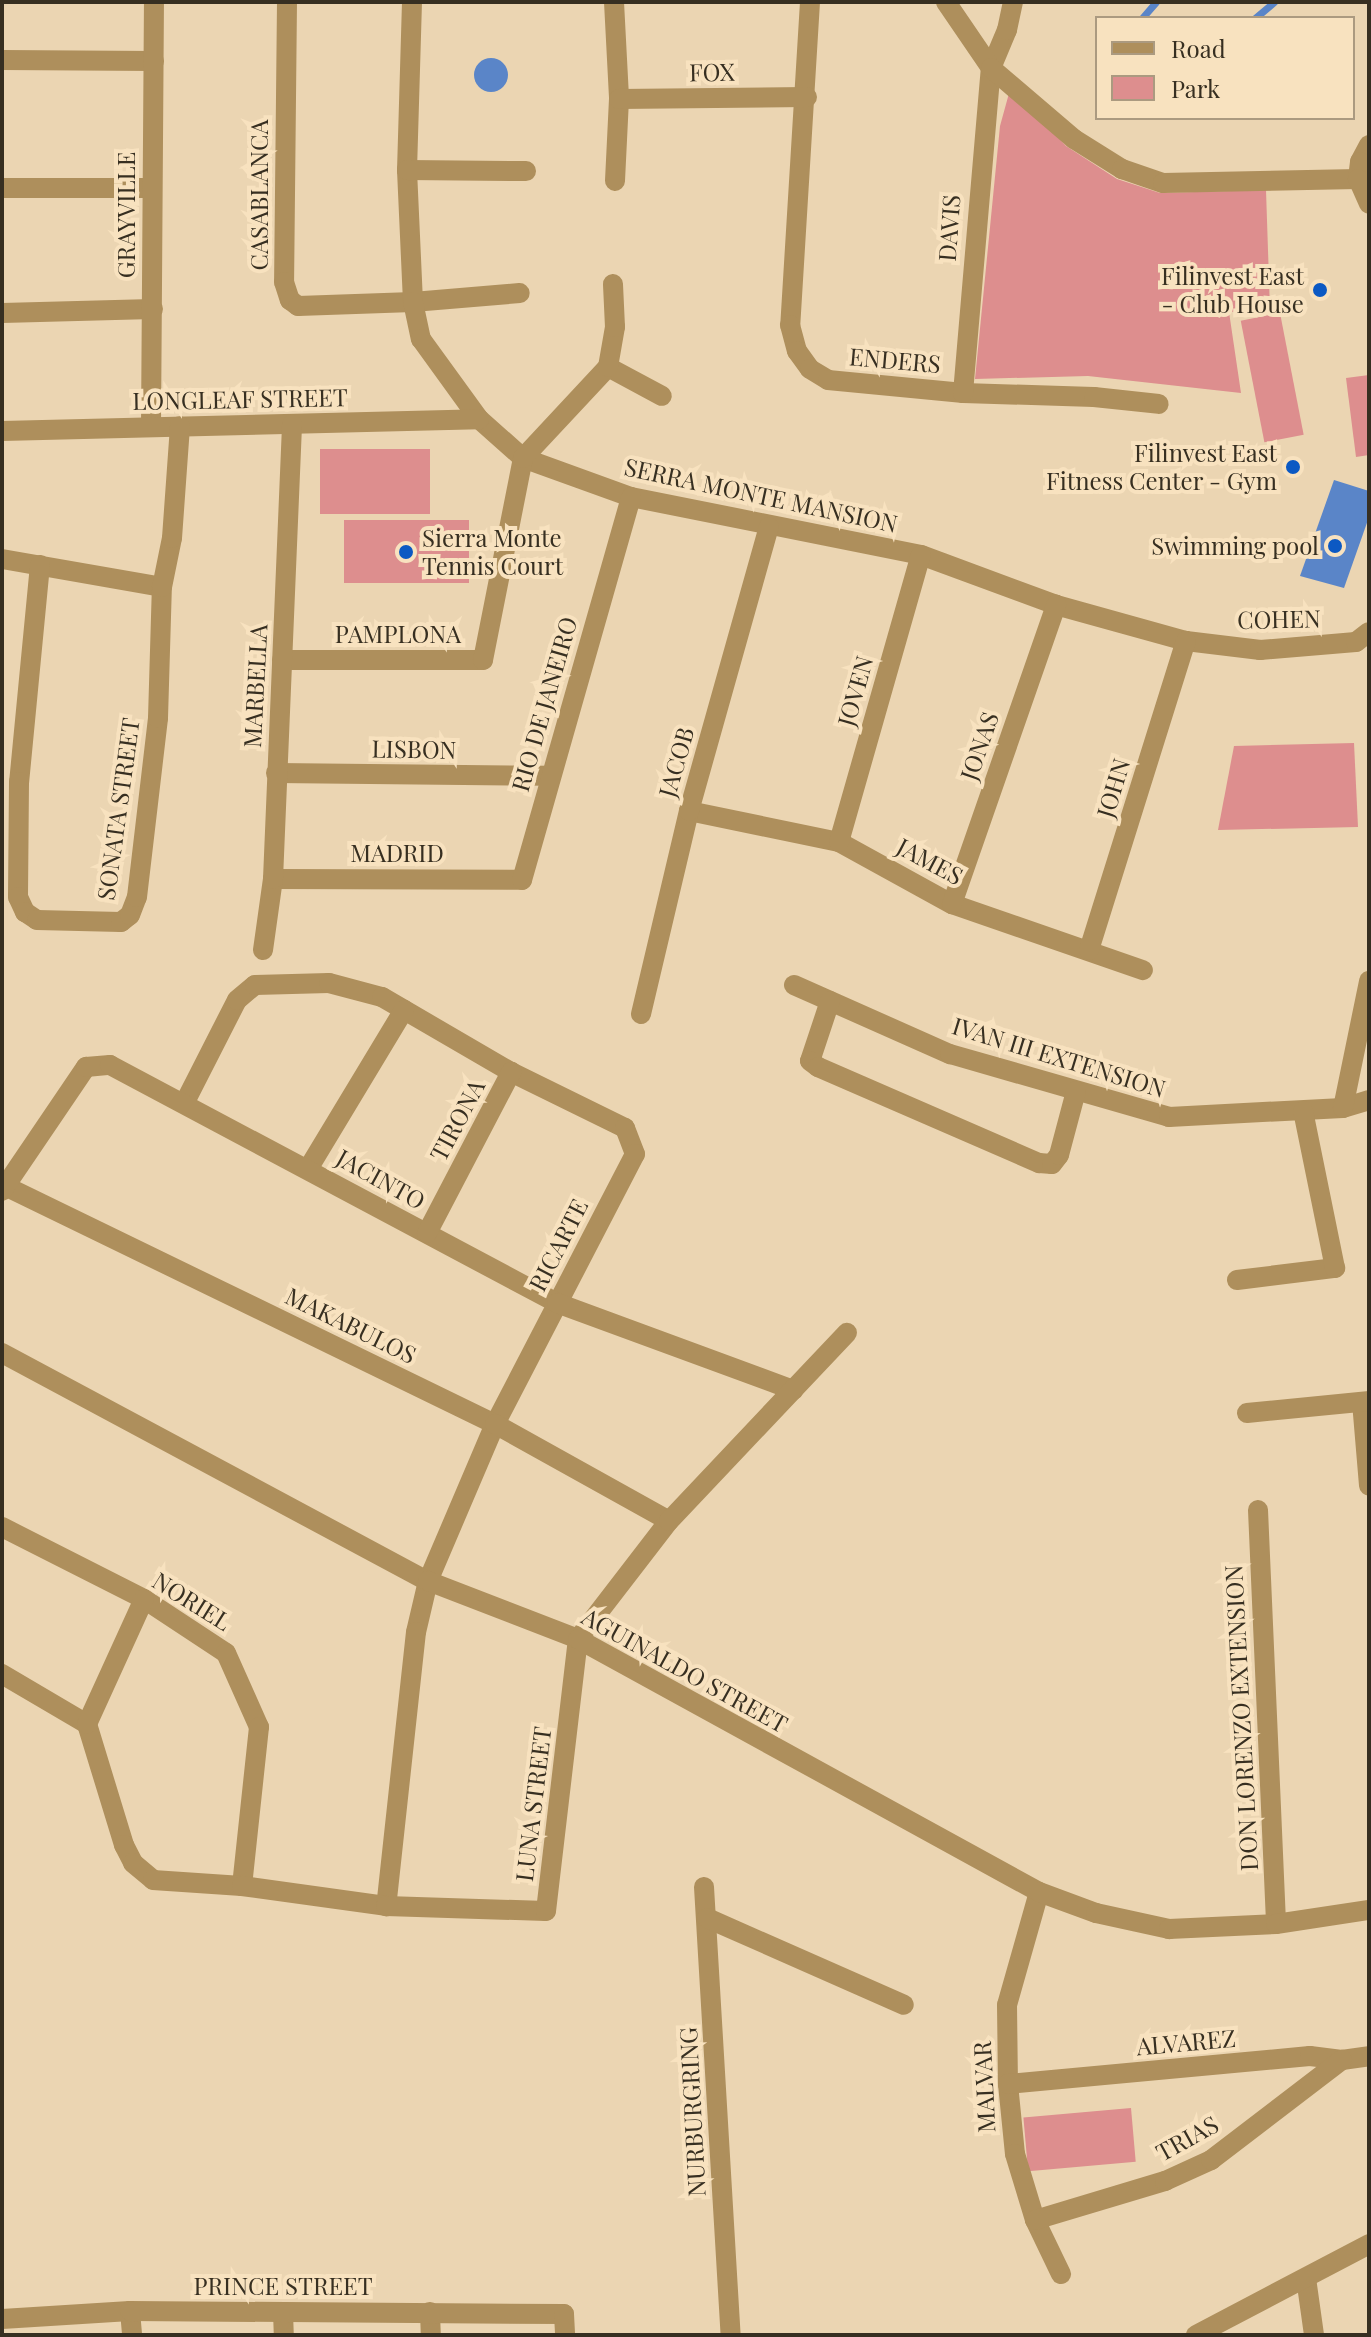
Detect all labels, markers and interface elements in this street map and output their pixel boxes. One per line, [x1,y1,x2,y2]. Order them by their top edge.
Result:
legend [1095,16,1355,120]
text: Road [1171,32,1226,64]
street label: FOX [689,57,735,87]
text: Park [1171,72,1220,104]
street label: CASABLANCA [245,119,273,271]
street label: GRAYVILLE [112,152,140,278]
street label: DAVIS [932,194,966,262]
place label: Filinvest East - Club House [1161,262,1304,318]
marker: Filinvest East - Club House [1311,281,1329,299]
street label: ENDERS [848,342,942,378]
street label: LONGLEAF STREET [132,383,348,415]
place label: Filinvest East Fitness Center - Gym [1046,439,1277,495]
street label: SERRA MONTE MANSION [622,452,900,538]
marker: Filinvest East Fitness Center - Gym [1284,458,1302,476]
place label: Sierra Monte Tennis Court [422,524,563,580]
place label: Swimming pool [1151,532,1319,560]
marker: Swimming pool [1326,537,1344,555]
marker: Sierra Monte Tennis Court [397,543,415,561]
street label: COHEN [1237,604,1321,634]
street label: RIO DE JANEIRO [505,613,583,795]
street label: PAMPLONA [335,620,461,648]
street label: MARBELLA [237,623,273,749]
street label: JOVEN [831,653,879,729]
street label: JONAS [954,708,1004,784]
street label: SONATA STREET [91,716,145,902]
street label: JACOB [652,724,700,800]
street label: LISBON [371,734,457,764]
street label: JOHN [1090,755,1136,821]
street label: JAMES [892,832,968,890]
street label: MADRID [350,839,444,867]
street label: IVAN III EXTENSION [949,1011,1169,1103]
street label: TIRONA [424,1074,490,1166]
street label: JACINTO [332,1143,430,1215]
street label: RICARTE [523,1194,593,1296]
street label: MAKABULOS [281,1281,421,1369]
street label: DON LORENZO EXTENSION [1219,1564,1263,1872]
street label: NORIEL [148,1566,236,1636]
street label: AGUINALDO STREET [577,1602,793,1738]
street label: LUNA STREET [509,1725,557,1883]
street label: ALVAREZ [1135,2023,1237,2061]
street label: NURBURGRING [673,2026,711,2198]
street label: MALVAR [967,2041,1001,2133]
street label: TRIAS [1151,2109,1223,2167]
street label: PRINCE STREET [193,2272,373,2300]

